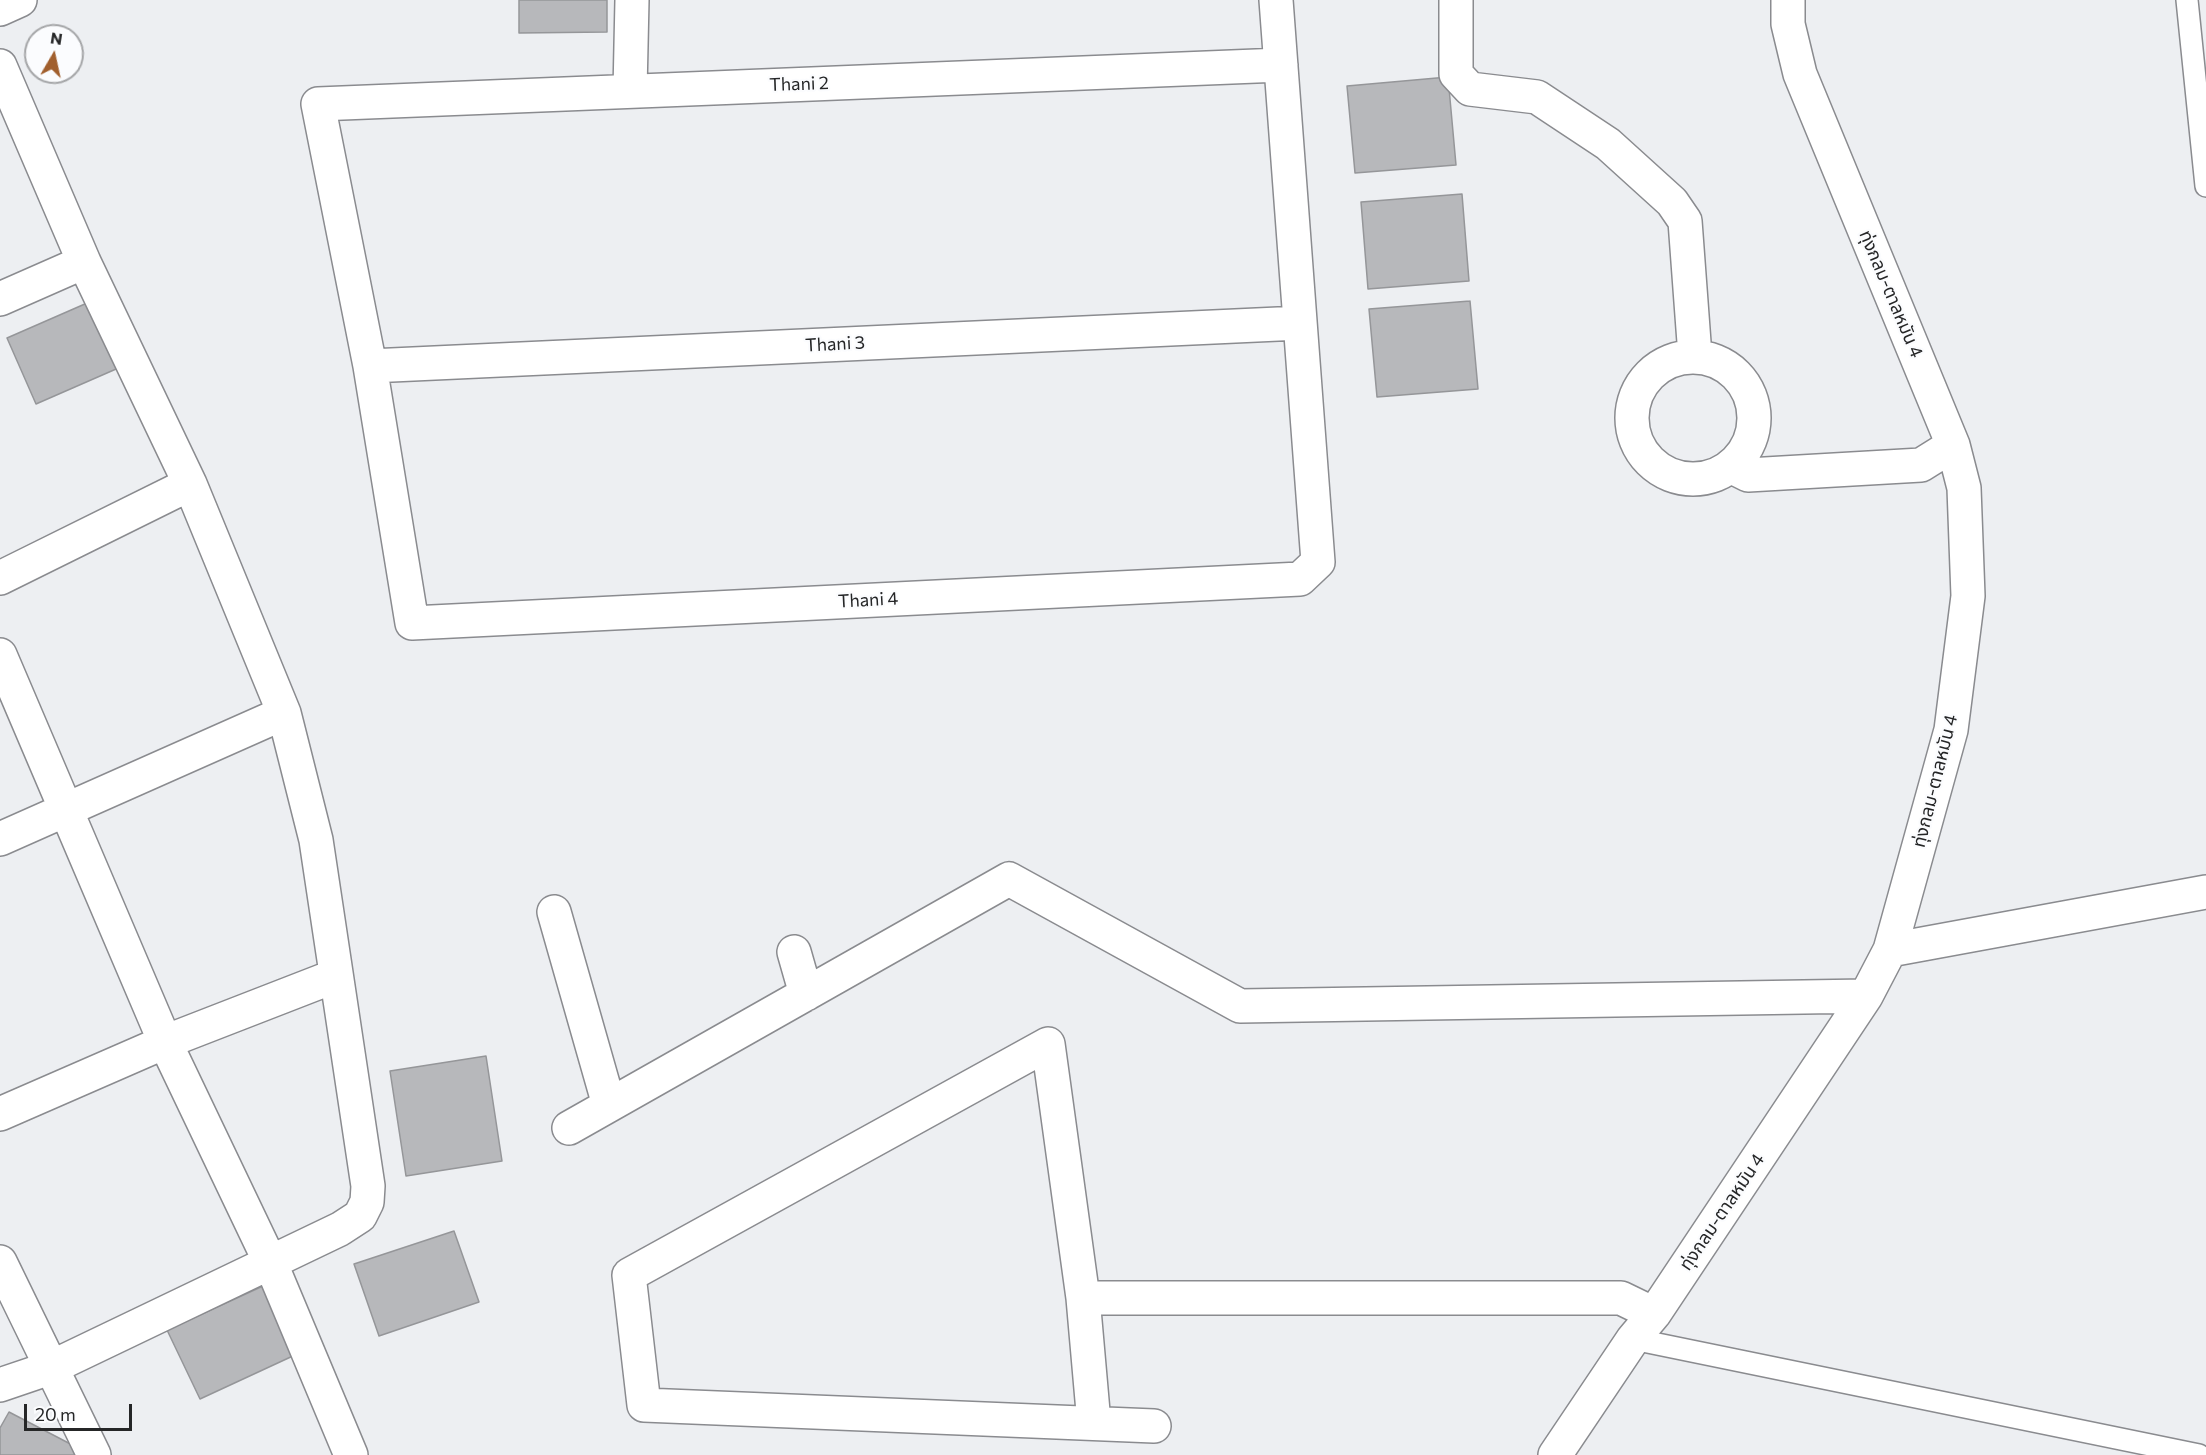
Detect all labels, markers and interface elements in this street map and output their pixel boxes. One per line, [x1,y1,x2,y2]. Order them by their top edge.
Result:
north arrow [24,24,84,84]
text: N [49,27,64,48]
street label: Thani 2 [769,72,829,96]
street label: ทุ่งกลม-ตาลหมัน 4 [1854,227,1928,361]
street label: Thani 3 [805,332,865,356]
street label: Thani 4 [837,588,899,612]
street label: ทุ่งกลม-ตาลหมัน 4 [1908,712,1962,850]
street label: ทุ่งกลม-ตาลหมัน 4 [1675,1149,1769,1275]
scale bar [27,1392,135,1430]
text: 20 m [35,1403,76,1425]

